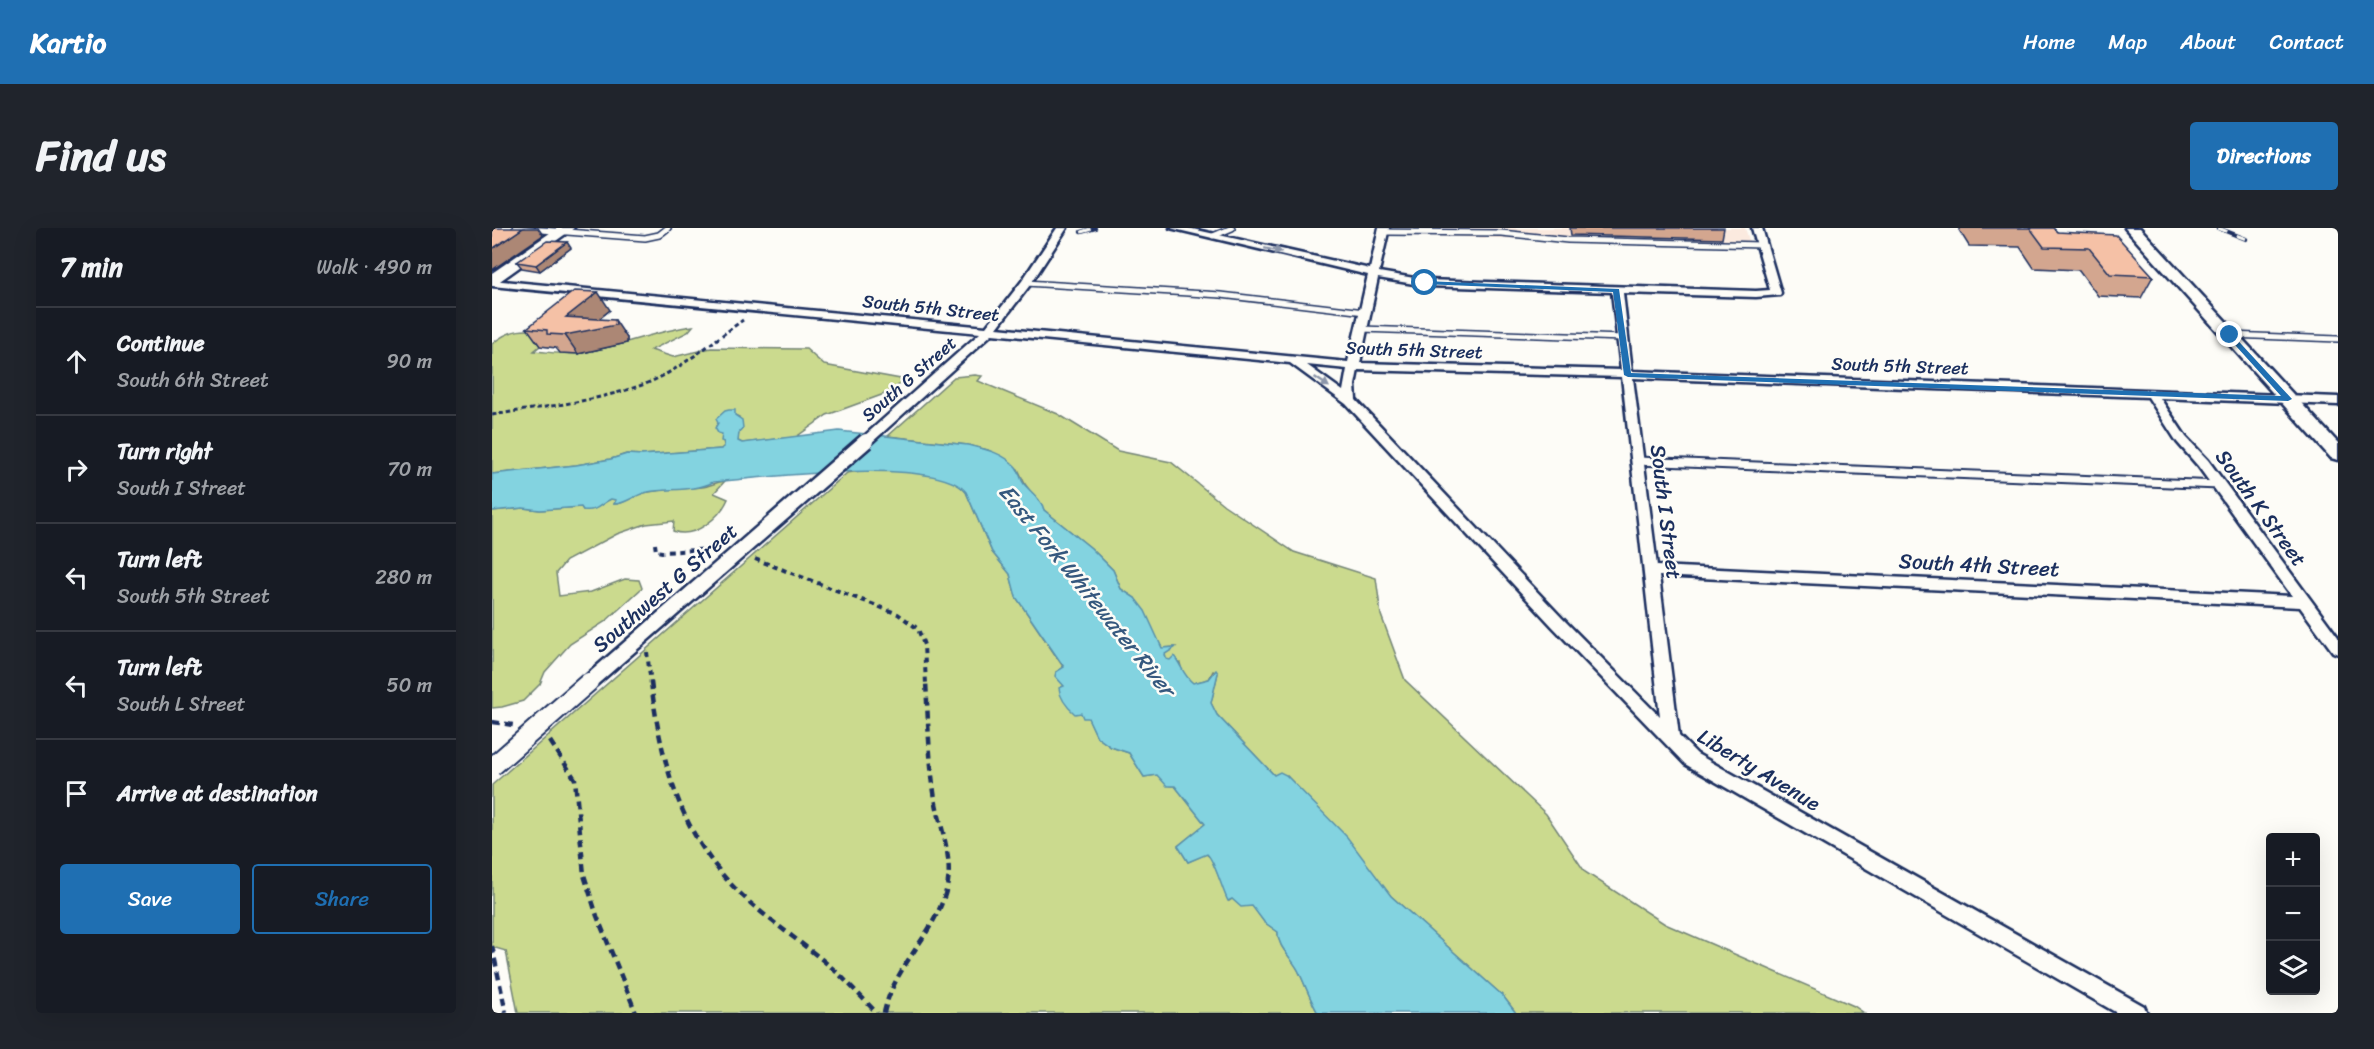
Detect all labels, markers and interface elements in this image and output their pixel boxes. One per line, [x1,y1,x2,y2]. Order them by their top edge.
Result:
text: Kartio [30,18,106,67]
text: Home [2023,23,2075,61]
text: Map [2108,23,2147,61]
text: About [2180,23,2237,61]
text: Contact [2270,23,2344,61]
text: Find us [36,119,166,193]
button: Directions [2190,122,2338,190]
text: 7 min [60,244,123,290]
one-way arrow [1264,245,1282,255]
text: Walk · 490 m [316,250,432,285]
route start [1411,269,1437,295]
street label: South 5th Street [861,285,1001,331]
route end [2216,321,2242,347]
text: Continue [117,324,205,363]
street label: South G Street [854,328,964,430]
street label: South 5th Street [1345,332,1483,368]
text: 90 m [387,344,432,379]
icon: ahead [60,345,93,378]
street label: South 5th Street [1831,348,1969,384]
text: South 6th Street [117,363,269,398]
one-way arrow [1314,376,1330,388]
text: Turn right [117,432,212,471]
street label: South K Street [2205,441,2317,575]
street label: South I Street [1639,442,1693,582]
text: 70 m [387,452,432,487]
icon: right [60,453,93,486]
text: South I Street [117,471,246,506]
water label: East Fork Whitewater River [989,475,1188,708]
street label: Southwest G Street [583,513,747,663]
text: Turn left [117,540,202,579]
street label: South 4th Street [1898,542,2060,588]
text: 280 m [375,560,432,595]
icon: left [60,561,93,594]
text: South 5th Street [117,579,270,614]
text: Turn left [117,648,202,687]
text: 50 m [387,668,432,703]
icon: left [60,669,93,702]
text: South L Street [117,687,246,722]
street label: Liberty Avenue [1690,718,1828,822]
text: Arrive at destination [117,774,318,813]
icon: arrive [60,777,93,810]
map controls [2266,833,2320,995]
button: + [2266,833,2320,887]
button: Save [60,864,240,934]
button: Share [252,864,432,934]
button: − [2266,887,2320,941]
button: layers [2266,941,2320,995]

